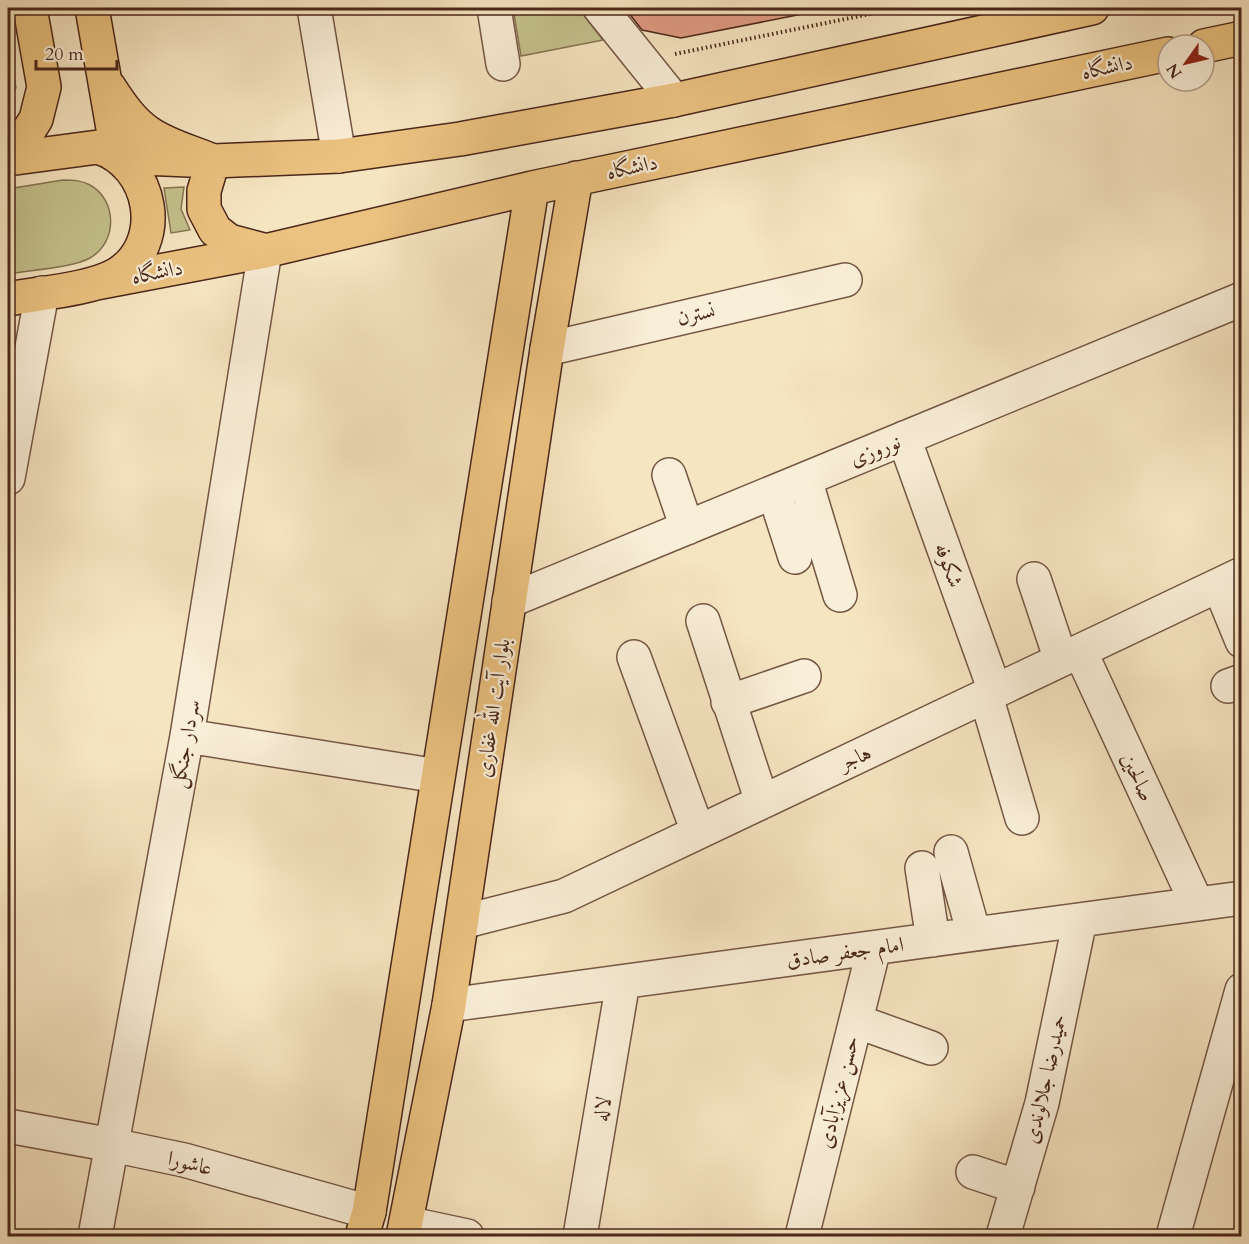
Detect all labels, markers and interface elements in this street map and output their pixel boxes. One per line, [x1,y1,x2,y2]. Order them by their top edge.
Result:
scale bar [36,33,117,71]
north arrow [1156,33,1216,93]
text: 20 m [45,42,84,67]
street label: دانشگاه [1079,48,1135,87]
text: N [1161,59,1187,83]
street label: دانشگاه [604,148,660,187]
street label: دانشگاه [129,253,185,292]
street label: نسترن [674,296,718,333]
street label: نوروزی [845,427,905,474]
street label: شکوفه [927,539,970,592]
street label: بلوار آیت الله غفاری [466,636,518,779]
street label: سردار جنگل [163,697,208,791]
street label: هاجر [832,738,876,779]
street label: صالحین [1114,748,1161,806]
street label: امام جعفر صادق [785,930,906,978]
street label: حمیدرضا جلالوندی [1017,1012,1074,1147]
street label: حسن عزیزآبادی [811,1033,866,1151]
street label: لاله [586,1094,619,1124]
street label: عاشورا [164,1144,215,1183]

